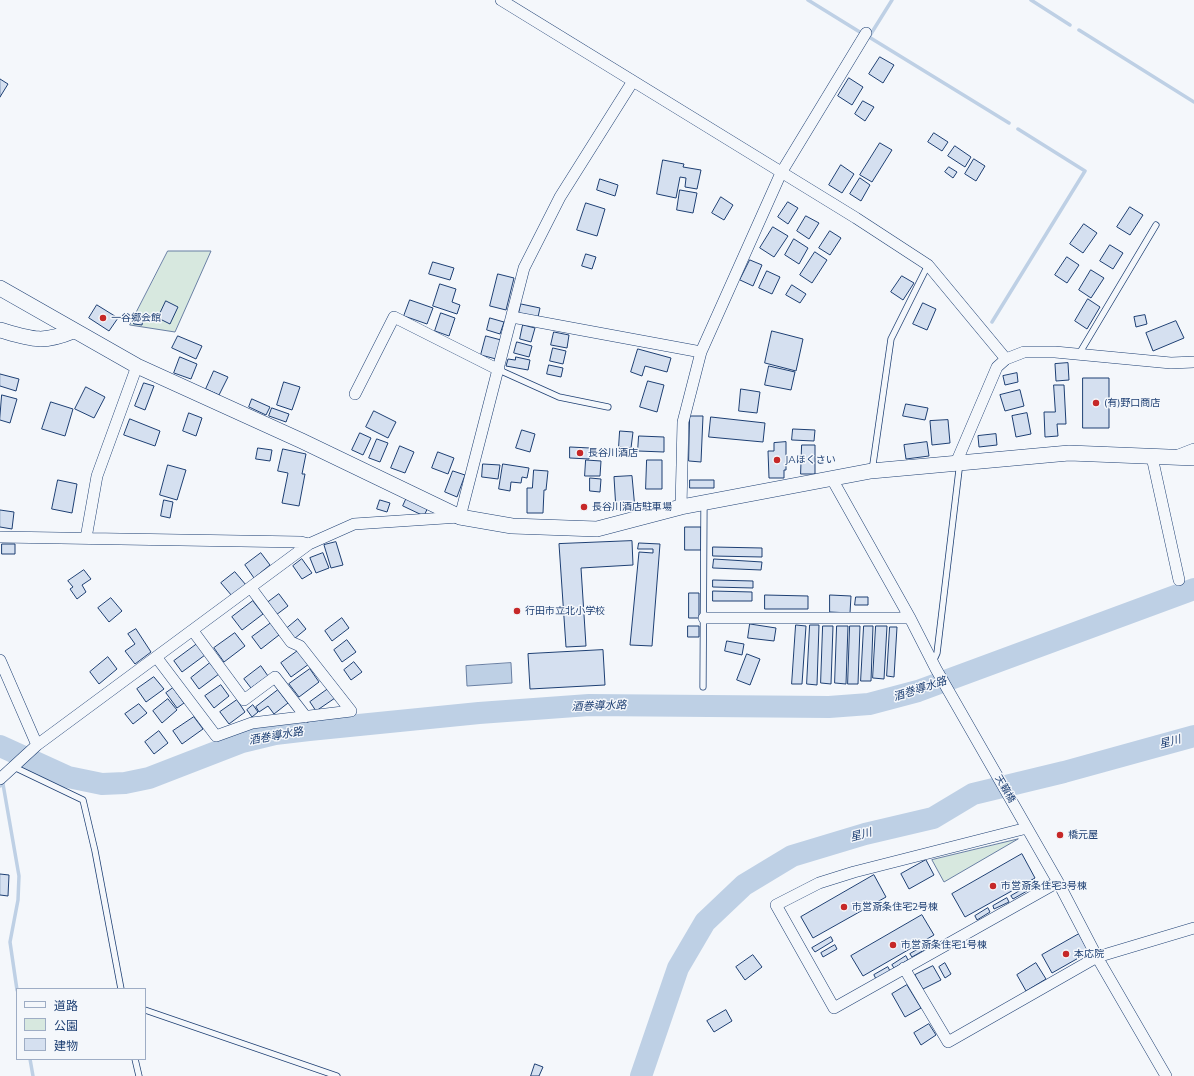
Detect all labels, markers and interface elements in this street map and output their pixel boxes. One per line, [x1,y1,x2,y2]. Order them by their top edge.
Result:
place label: 一谷郷会館 [111,312,161,324]
marker: 一谷郷会館 [98,313,108,323]
place label: (有)野口商店 [1104,397,1160,409]
marker: (有)野口商店 [1091,398,1101,408]
place label: 長谷川酒店 [588,447,638,459]
marker: 長谷川酒店 [575,448,585,458]
place label: JAほくさい [785,454,836,466]
marker: JAほくさい [772,455,782,465]
place label: 長谷川酒店駐車場 [592,501,672,513]
marker: 長谷川酒店駐車場 [579,502,589,512]
place label: 行田市立北小学校 [525,605,605,617]
marker: 行田市立北小学校 [512,606,522,616]
water label: 酒巻導水路 [892,674,948,704]
water label: 酒巻導水路 [571,698,627,714]
water label: 酒巻導水路 [248,725,304,747]
water label: 星川 [1158,733,1182,751]
street label: 天籟橋 [992,773,1018,805]
water label: 星川 [849,826,873,844]
place label: 橋元屋 [1068,829,1098,841]
marker: 橋元屋 [1055,830,1065,840]
place label: 市営斎条住宅3号棟 [1001,880,1087,892]
marker: 市営斎条住宅3号棟 [988,881,998,891]
place label: 市営斎条住宅2号棟 [852,901,938,913]
marker: 市営斎条住宅2号棟 [839,902,849,912]
place label: 市営斎条住宅1号棟 [901,939,987,951]
marker: 市営斎条住宅1号棟 [888,940,898,950]
place label: 本応院 [1074,948,1104,960]
marker: 本応院 [1061,949,1071,959]
legend [16,988,146,1060]
text: 道路 [54,998,78,1013]
text: 公園 [54,1018,78,1033]
text: 建物 [54,1038,78,1053]

